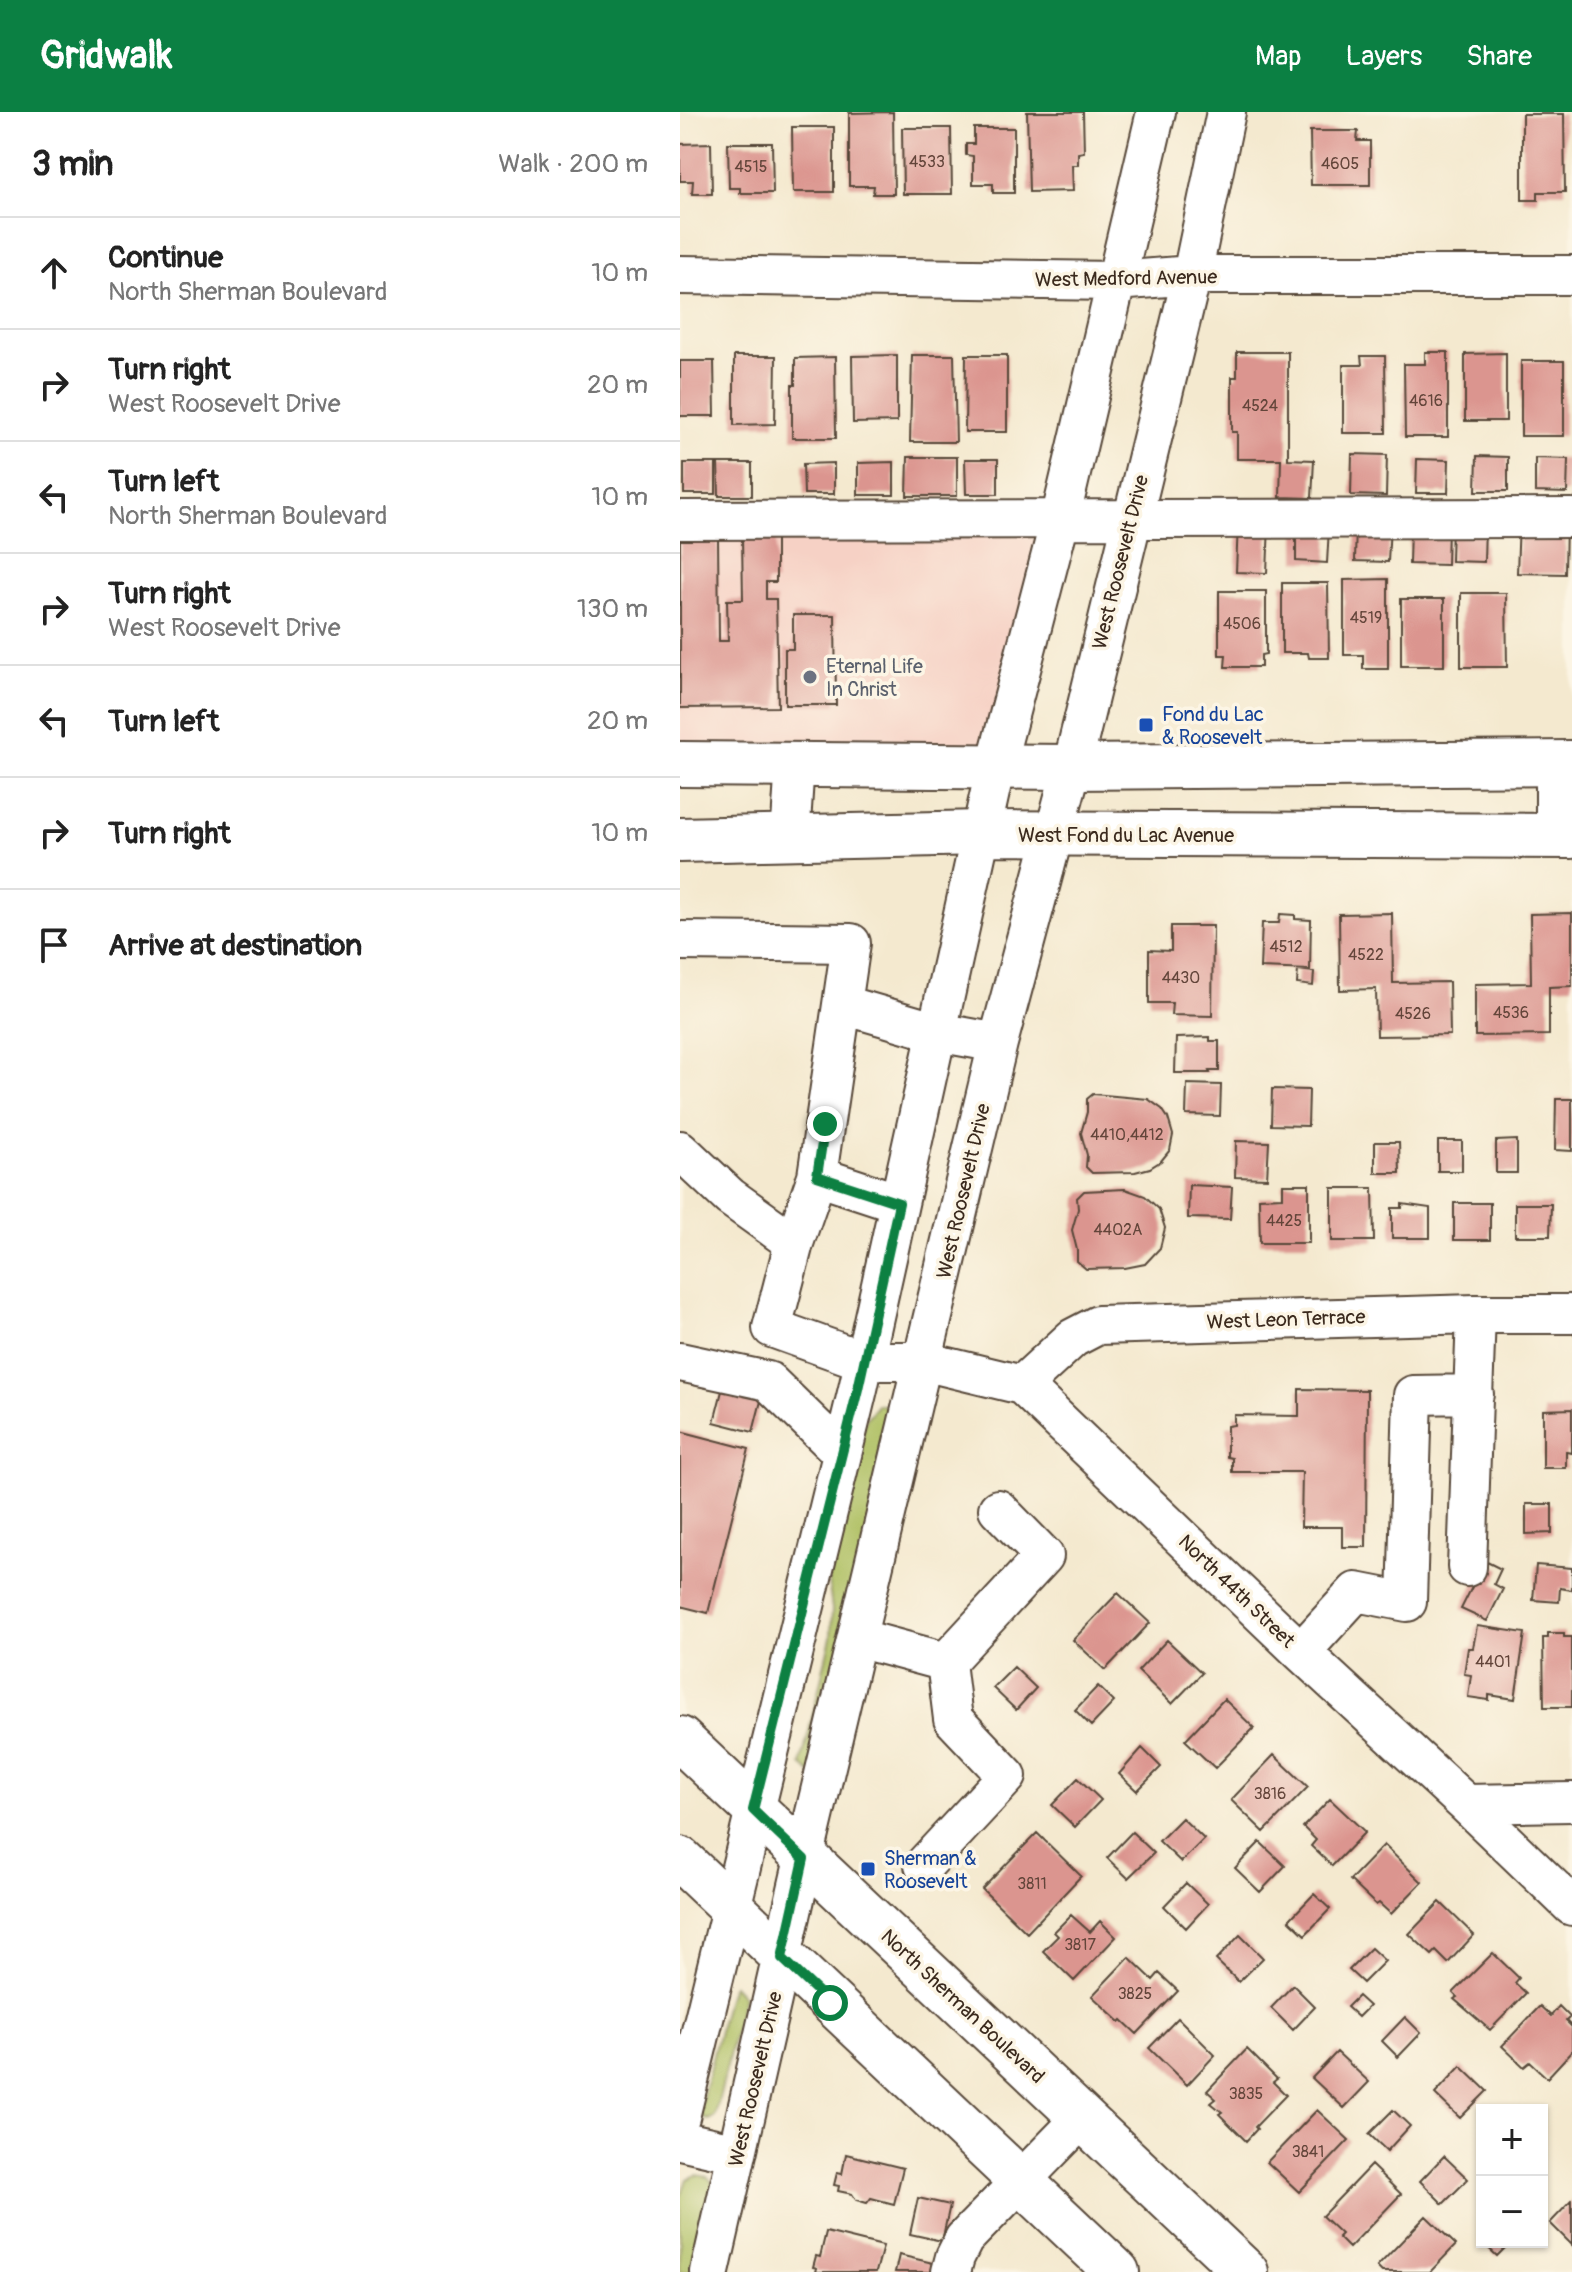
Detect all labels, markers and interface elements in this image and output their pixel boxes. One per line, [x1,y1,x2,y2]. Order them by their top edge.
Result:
text: Gridwalk [40,32,172,80]
text: Map [1255,39,1301,74]
text: Layers [1345,39,1422,74]
text: Share [1466,39,1532,74]
text: 3 min [32,143,114,186]
text: Walk · 200 m [498,148,648,180]
house number: 4533 [909,152,945,172]
house number: 4605 [1321,154,1359,174]
house number: 4515 [735,157,767,177]
text: Continue [108,239,223,276]
icon: ahead [32,251,76,295]
text: 10 m [591,257,648,289]
street label: West Medford Avenue [1035,264,1218,293]
text: North Sherman Boulevard [108,276,387,308]
text: Turn right [108,351,231,388]
icon: right [32,363,76,407]
text: 20 m [587,369,648,401]
text: West Roosevelt Drive [108,388,341,420]
house number: 4616 [1409,391,1443,411]
house number: 4524 [1242,396,1278,416]
text: Turn left [108,463,219,500]
street label: West Roosevelt Drive [1087,472,1154,652]
icon: left [32,475,76,519]
text: 10 m [591,481,648,513]
text: North Sherman Boulevard [108,500,387,532]
text: Turn right [108,575,231,612]
icon: right [32,587,76,631]
text: 130 m [577,593,648,625]
house number: 4519 [1350,608,1382,628]
text: West Roosevelt Drive [108,612,341,644]
house number: 4506 [1223,614,1261,634]
place label: Eternal Life In Christ [826,654,923,702]
marker: Eternal Life In Christ [801,668,819,686]
icon: left [32,699,76,743]
place label: Fond du Lac & Roosevelt [1162,702,1264,750]
text: Turn left [108,703,219,740]
text: 20 m [587,705,648,737]
marker: Fond du Lac & Roosevelt [1137,716,1155,734]
icon: right [32,811,76,855]
text: Turn right [108,815,231,852]
text: 10 m [591,817,648,849]
street label: West Fond du Lac Avenue [1018,823,1234,848]
icon: arrive [32,923,76,967]
text: Arrive at destination [108,927,362,964]
house number: 4512 [1269,937,1303,957]
house number: 4522 [1348,945,1384,965]
house number: 4430 [1162,968,1200,988]
house number: 4536 [1493,1003,1529,1023]
house number: 4526 [1395,1004,1431,1024]
street label: West Roosevelt Drive [931,1101,996,1281]
route end [807,1106,843,1142]
house number: 4410,4412 [1090,1125,1164,1145]
house number: 4425 [1266,1211,1302,1231]
house number: 4402A [1094,1220,1142,1240]
street label: West Leon Terrace [1206,1304,1366,1335]
street label: North 44th Street [1173,1529,1301,1654]
house number: 4401 [1475,1652,1511,1672]
house number: 3816 [1254,1784,1286,1804]
place label: Sherman & Roosevelt [884,1846,977,1894]
marker: Sherman & Roosevelt [859,1860,877,1878]
house number: 3811 [1017,1874,1047,1894]
street label: North Sherman Boulevard [876,1924,1050,2089]
house number: 3817 [1064,1935,1096,1955]
house number: 3825 [1118,1984,1152,2004]
route start [812,1985,848,2021]
street label: West Roosevelt Drive [723,1989,788,2169]
house number: 3835 [1229,2084,1263,2104]
map controls [1476,2104,1548,2248]
button: + [1476,2104,1548,2176]
house number: 3841 [1292,2142,1324,2162]
button: − [1476,2176,1548,2248]

